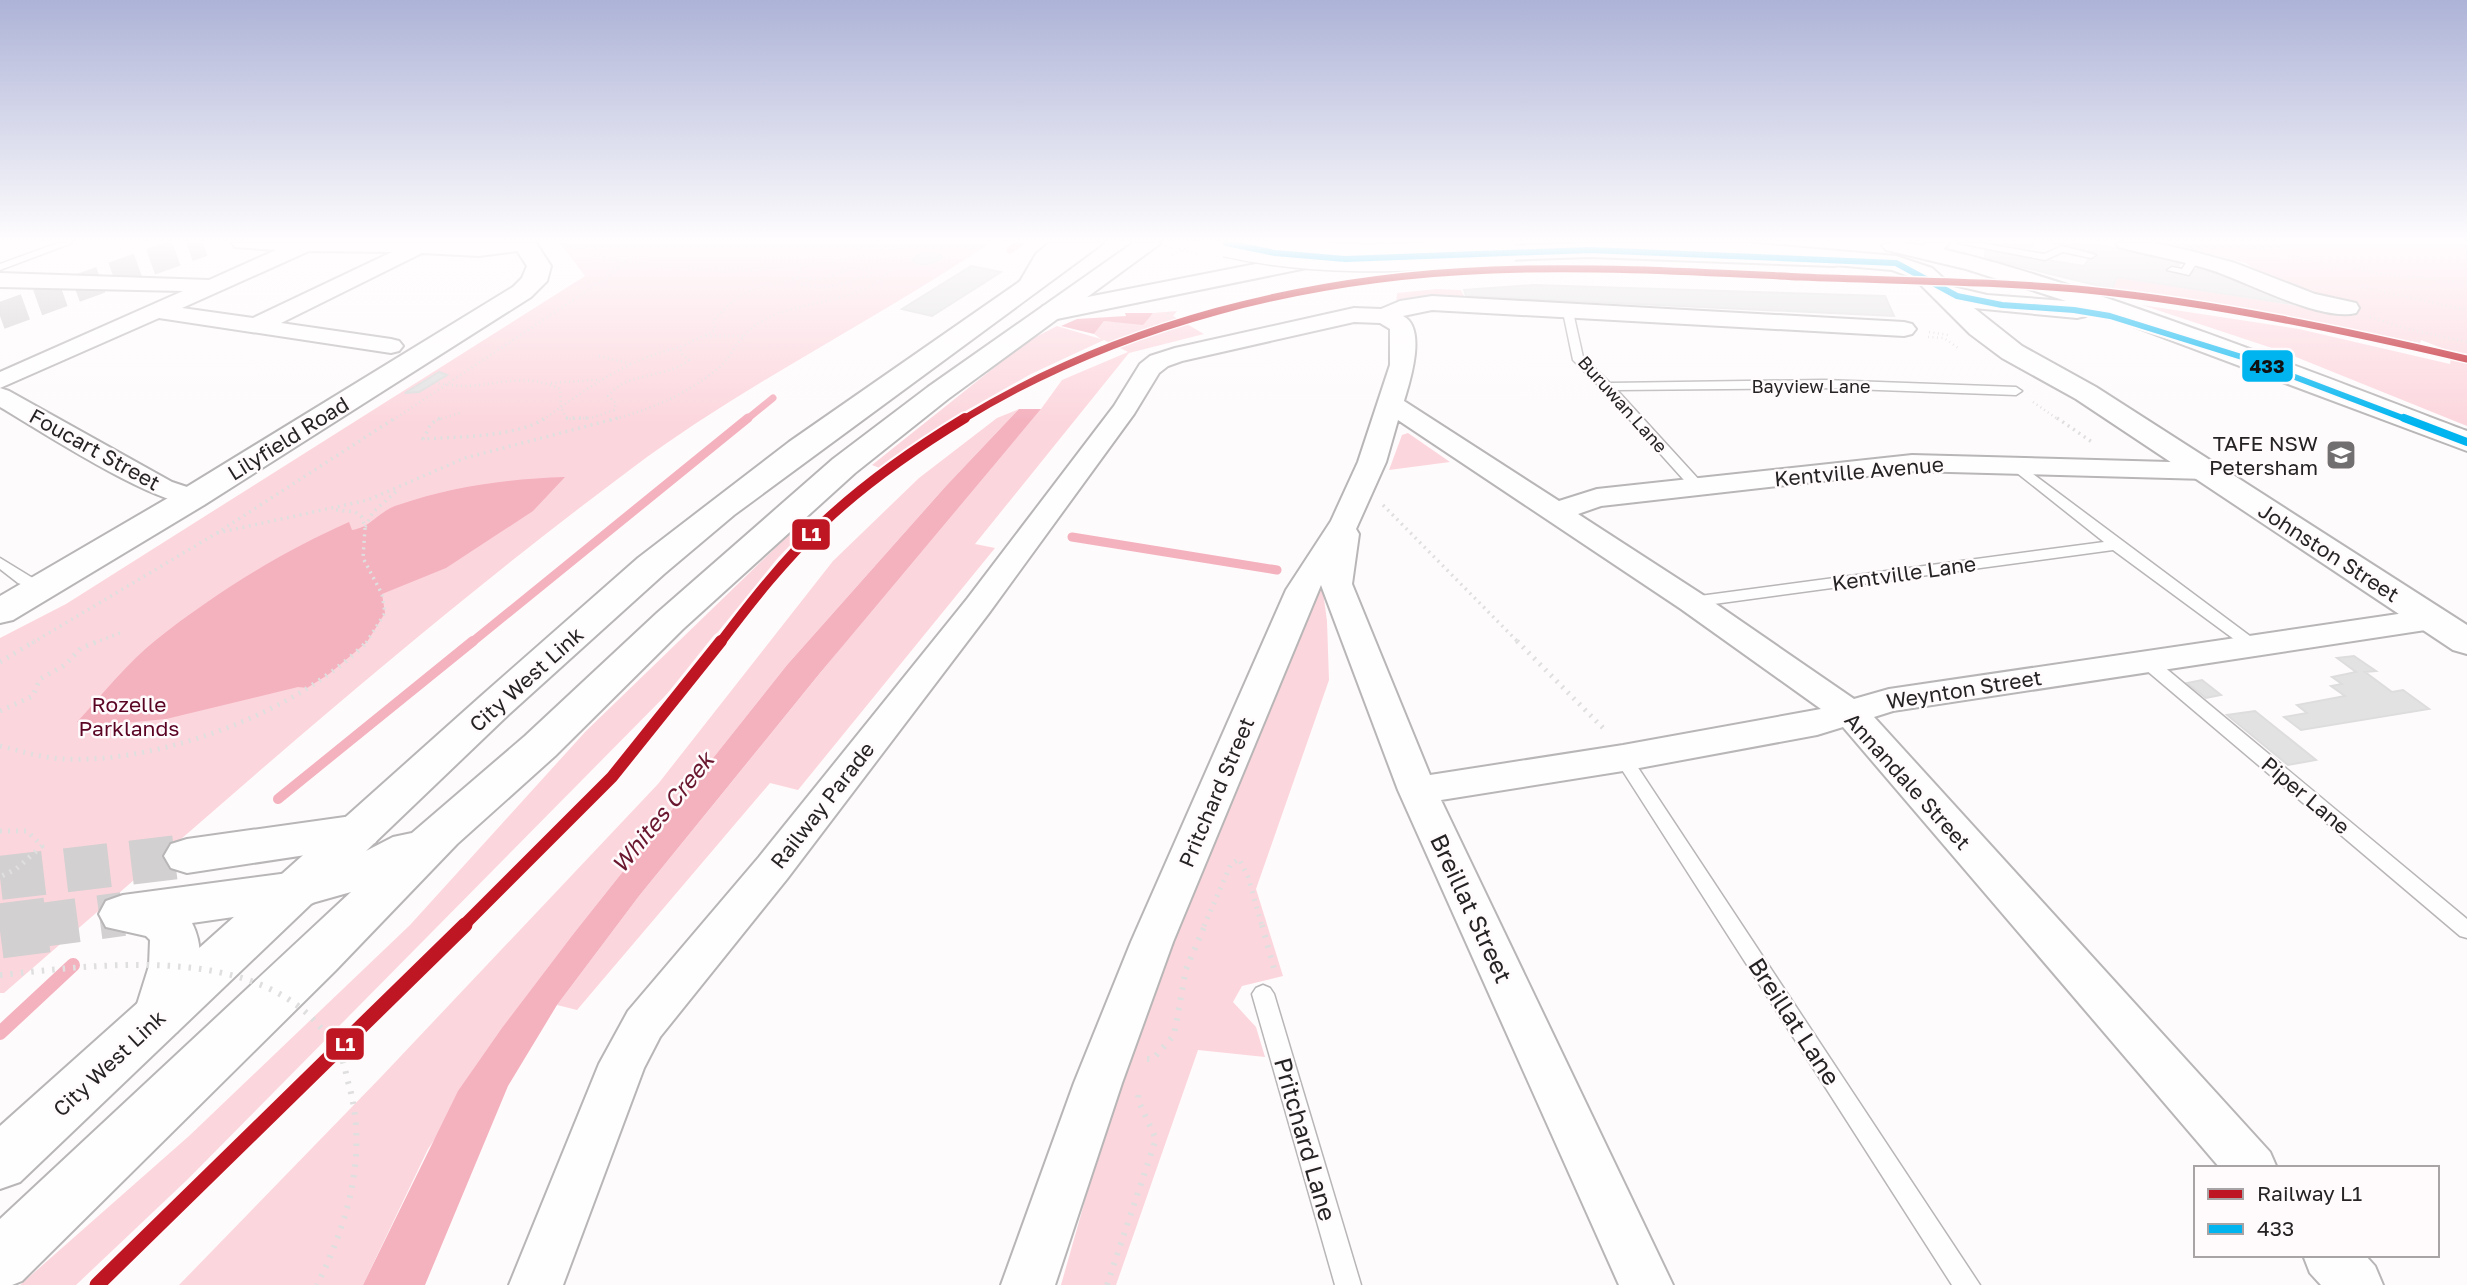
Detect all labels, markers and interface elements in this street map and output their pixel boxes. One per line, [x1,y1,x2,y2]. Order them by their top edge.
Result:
line badge: 433 [2241,349,2294,383]
street label: Buruwan Lane [1574,351,1672,457]
text: 433 [2249,354,2285,377]
street label: Bayview Lane [1752,375,1870,397]
street label: Lilyfield Road [223,390,353,486]
street label: Foucart Street [25,402,165,496]
place label: TAFE NSW Petersham [2209,430,2318,480]
school or university icon: TAFE NSW Petersham [2324,438,2358,472]
street label: Kentville Avenue [1773,451,1945,491]
street label: Johnston Street [2254,497,2404,607]
line badge: L1 [791,518,831,551]
text: L1 [801,522,822,545]
street label: Kentville Lane [1830,550,1978,596]
street label: City West Link [464,621,588,737]
street label: Weynton Street [1884,664,2044,714]
park label: Rozelle Parklands [78,691,180,741]
street label: Annandale Street [1840,707,1976,855]
street label: Pritchard Street [1173,713,1259,871]
street label: Railway Parade [765,737,879,873]
water label: Whites Creek [605,745,720,878]
street label: Piper Lane [2257,751,2355,839]
street label: Breillat Street [1425,829,1519,987]
street label: Breillat Lane [1743,952,1847,1090]
street label: City West Link [47,1004,171,1122]
line badge: L1 [325,1027,365,1061]
text: L1 [335,1032,356,1055]
street label: Pritchard Lane [1269,1054,1343,1224]
legend [2194,1166,2439,1257]
text: Railway L1 [2257,1180,2362,1206]
text: 433 [2257,1215,2294,1241]

